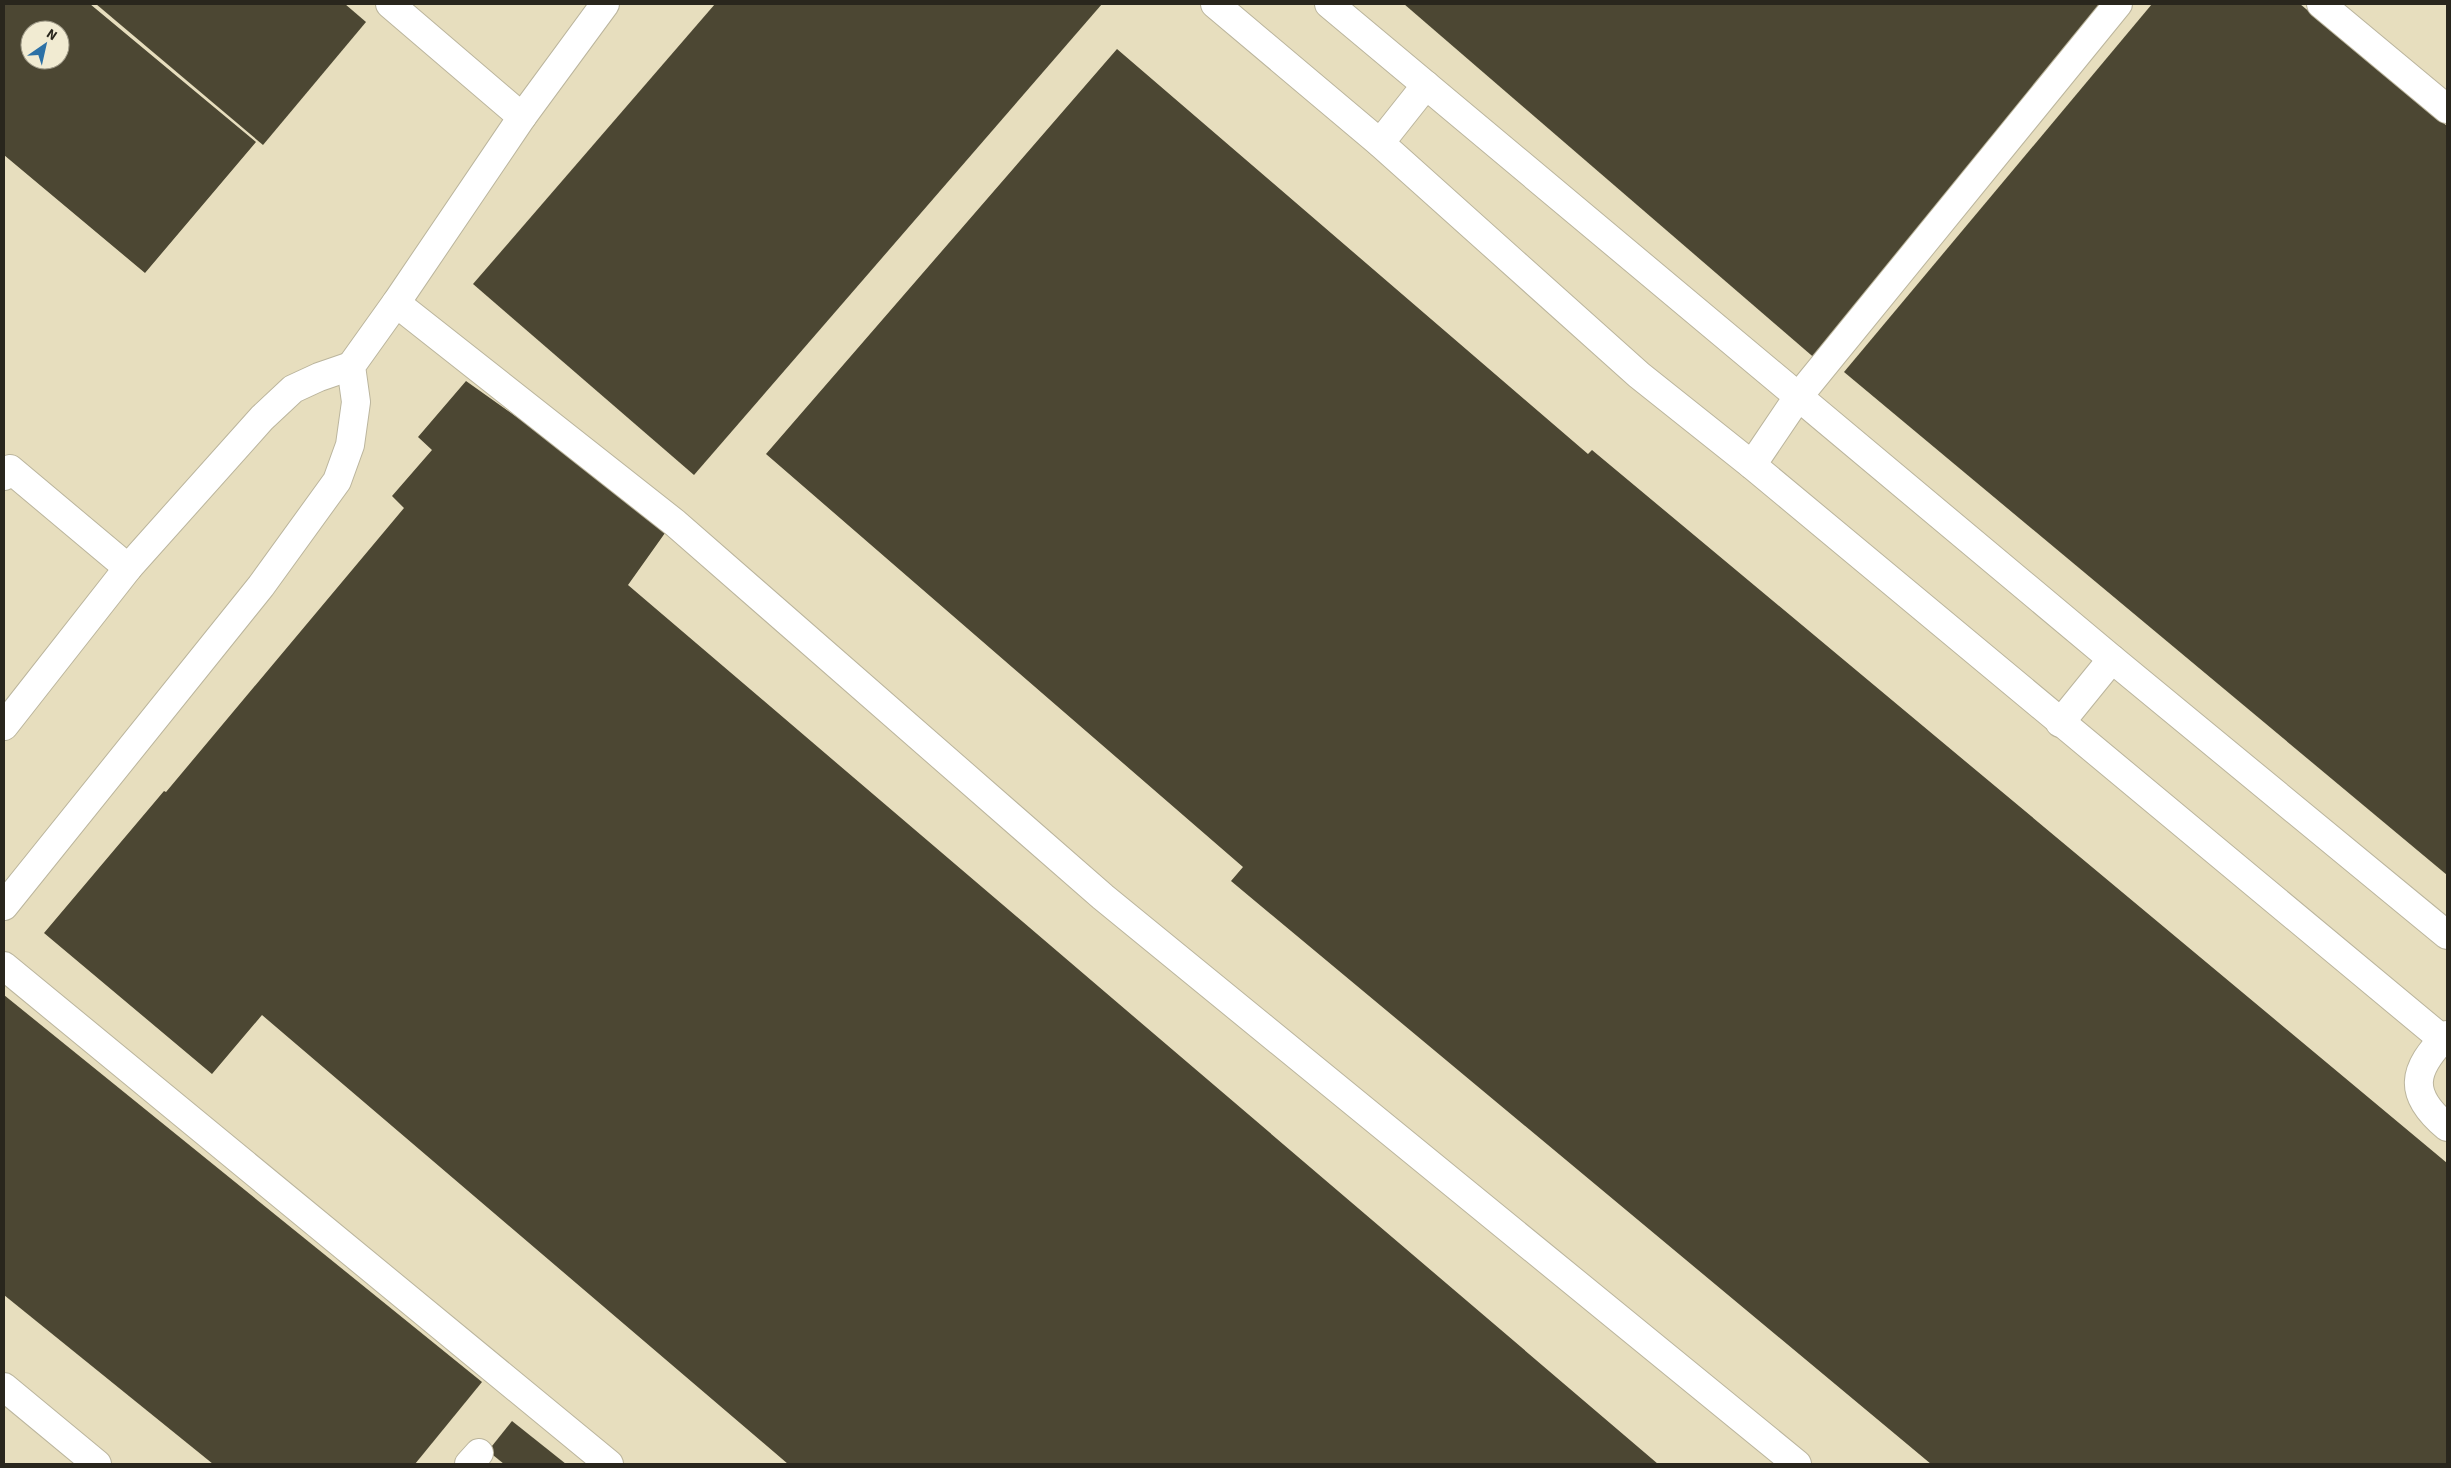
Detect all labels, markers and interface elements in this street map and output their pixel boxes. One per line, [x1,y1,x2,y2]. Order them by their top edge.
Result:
north arrow [20,20,70,70]
text: N [42,24,61,46]

